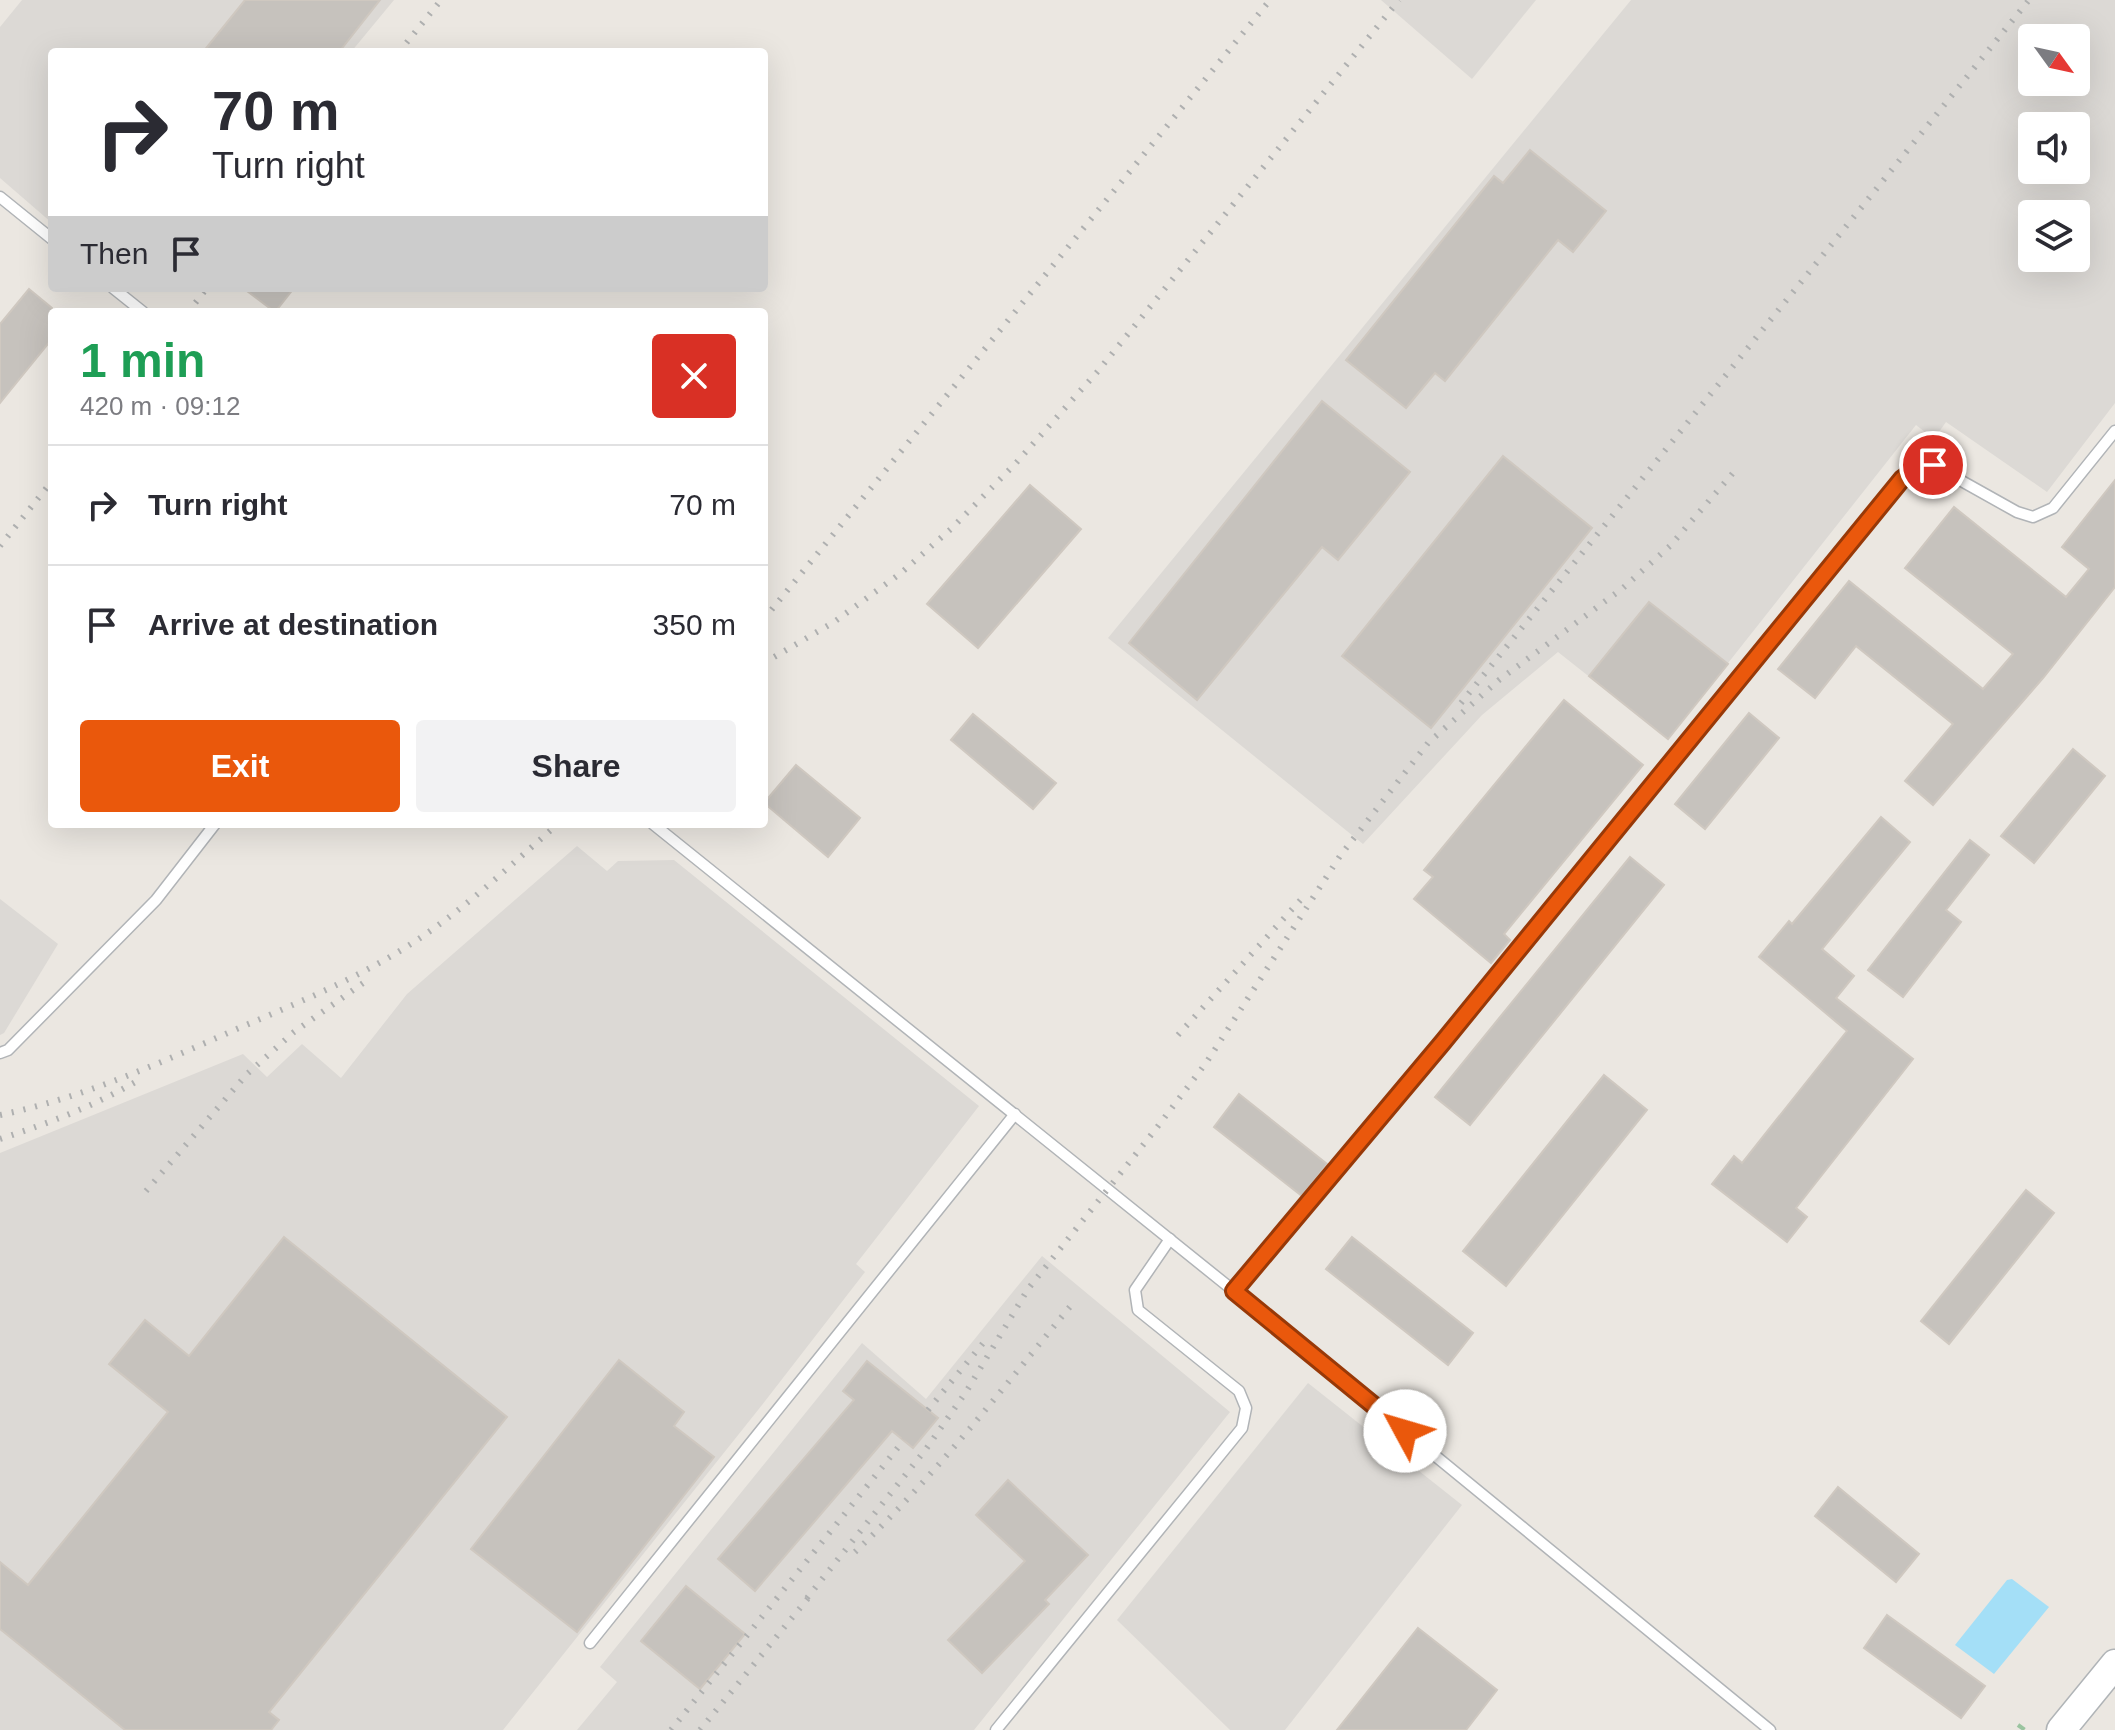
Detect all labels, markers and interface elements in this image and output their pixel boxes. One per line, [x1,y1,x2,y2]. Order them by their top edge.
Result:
north arrow [2018,24,2090,96]
map controls [2018,24,2090,272]
text: 70 m [212,79,340,142]
icon: right [80,80,184,184]
button: sound [2018,112,2090,184]
text: Turn right [212,145,365,186]
button: layers [2018,200,2090,272]
icon: arrive [164,232,208,276]
text: Then [80,237,148,270]
text: 1 min [80,334,205,387]
button: close [652,334,736,418]
text: 420 m · 09:12 [80,391,240,421]
pin [1899,431,1967,499]
icon: arrive [1911,443,1955,487]
icon: right [80,483,124,527]
text: Turn right [148,488,287,521]
text: 70 m [669,488,736,521]
icon: arrive [80,603,124,647]
text: Arrive at destination [148,608,438,641]
text: 350 m [653,608,736,641]
button: Exit [80,720,400,812]
button: Share [416,720,736,812]
position arrow [1363,1389,1447,1473]

